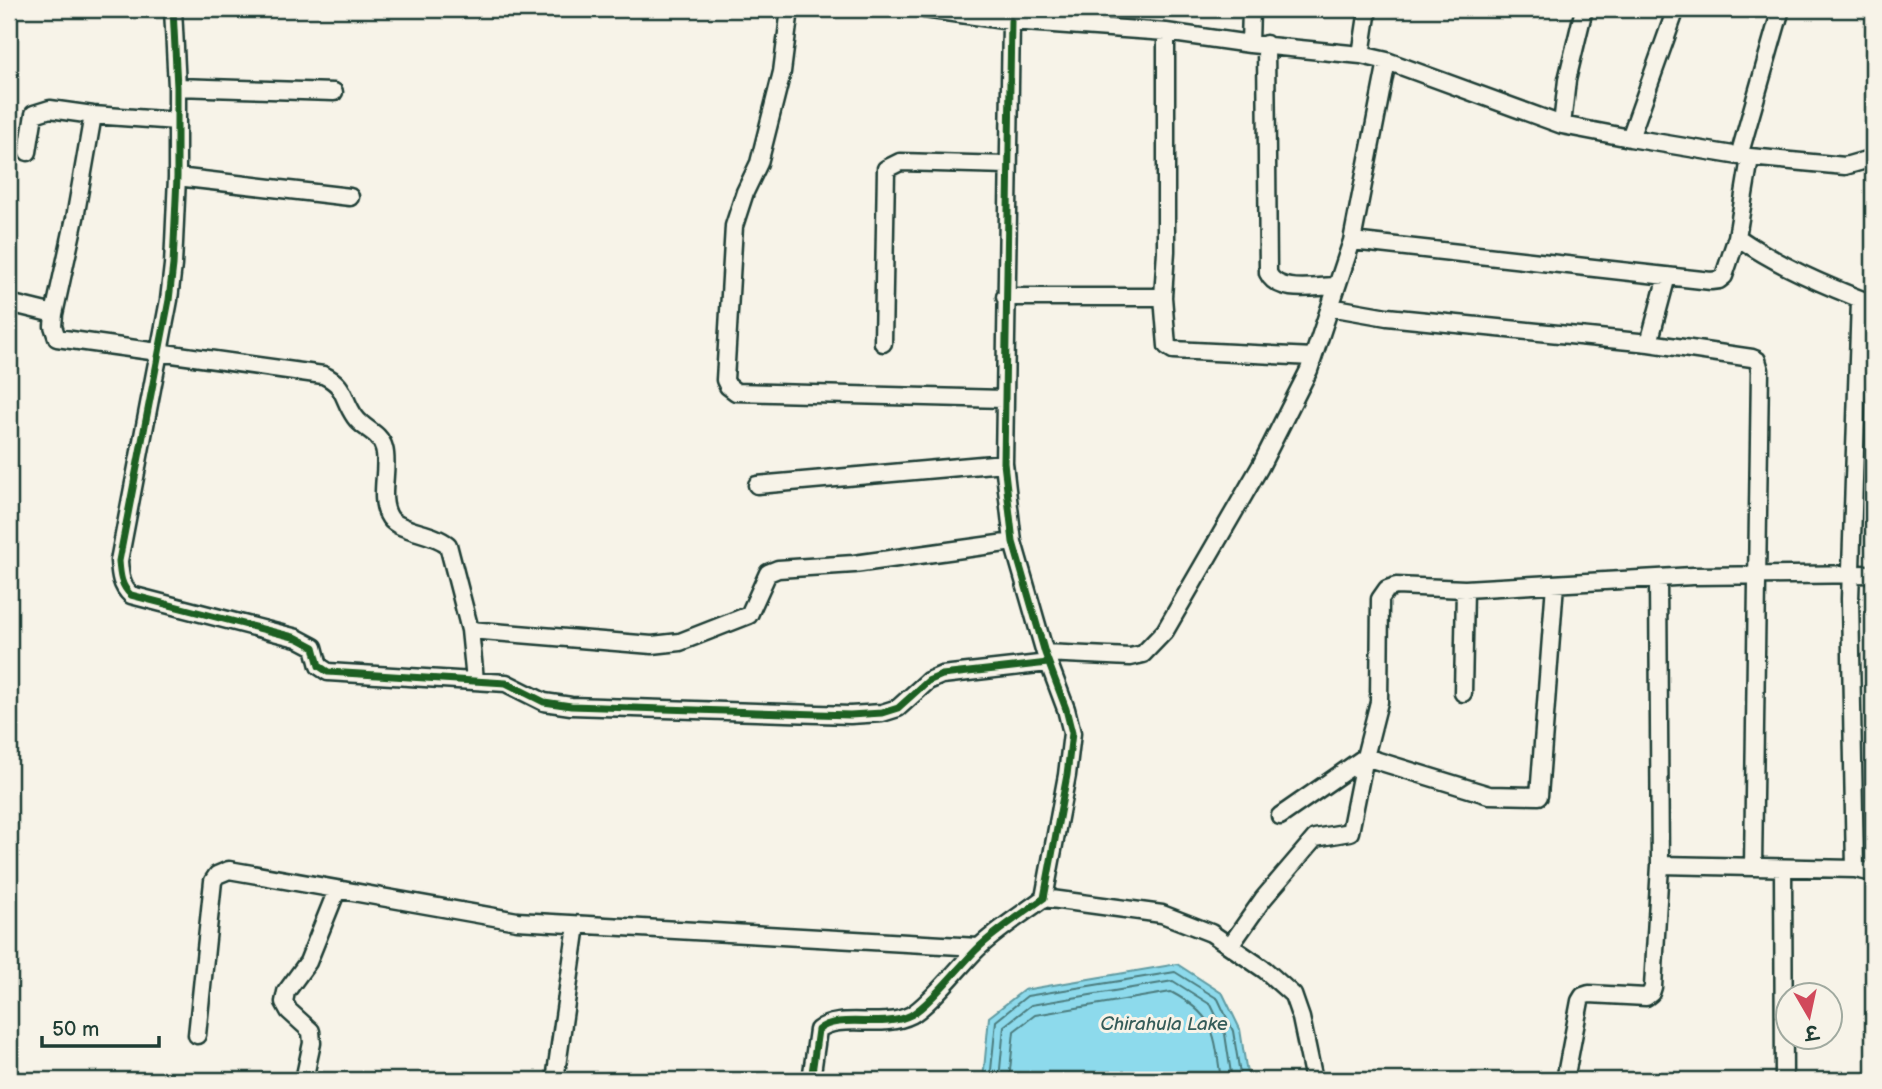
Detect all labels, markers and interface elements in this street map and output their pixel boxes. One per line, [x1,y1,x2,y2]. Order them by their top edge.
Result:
north arrow [1773,981,1843,1050]
scale bar [42,1005,159,1049]
water label: Chirahula Lake [1100,1013,1228,1036]
text: 50 m [52,1017,99,1042]
text: उ [1801,1019,1821,1044]

